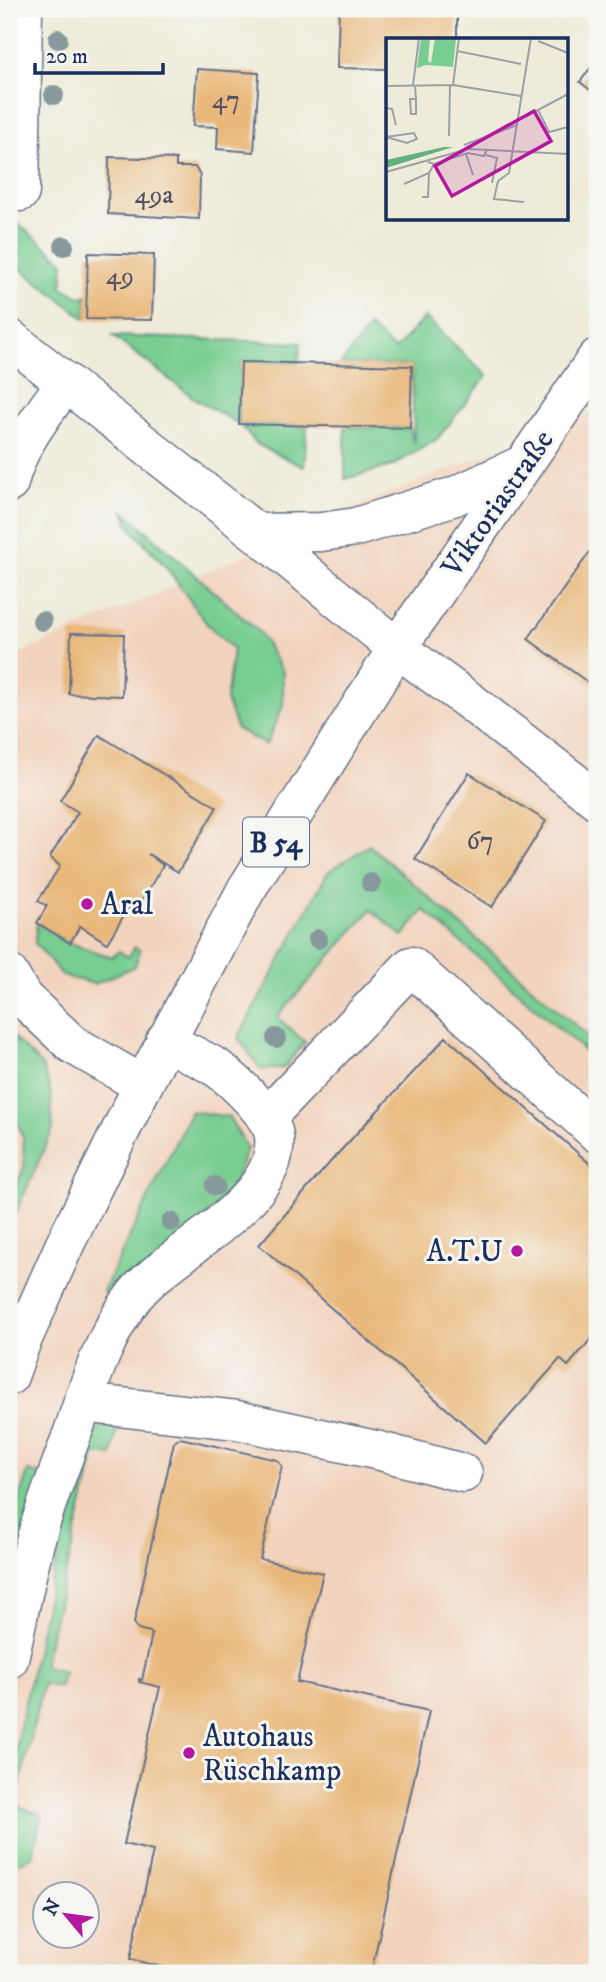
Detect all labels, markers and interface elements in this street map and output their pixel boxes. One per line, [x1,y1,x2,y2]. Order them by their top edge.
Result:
scale bar [35,32,163,76]
inset map [386,38,568,220]
text: 20 m [46,44,88,70]
house number: 47 [212,84,240,117]
house number: 49a [135,179,174,212]
house number: 49 [106,260,134,293]
street label: Viktoriastraße [433,423,562,585]
road number: B 54 [243,818,309,866]
house number: 67 [466,825,494,858]
place label: Aral [101,887,153,924]
marker: Aral [79,896,95,912]
place label: A.T.U [427,1234,503,1271]
marker: A.T.U [509,1243,525,1259]
place label: Autohaus Rüschkamp [203,1719,341,1790]
marker: Autohaus Rüschkamp [181,1745,197,1761]
north arrow [32,1881,102,1951]
text: N [39,1895,66,1920]

